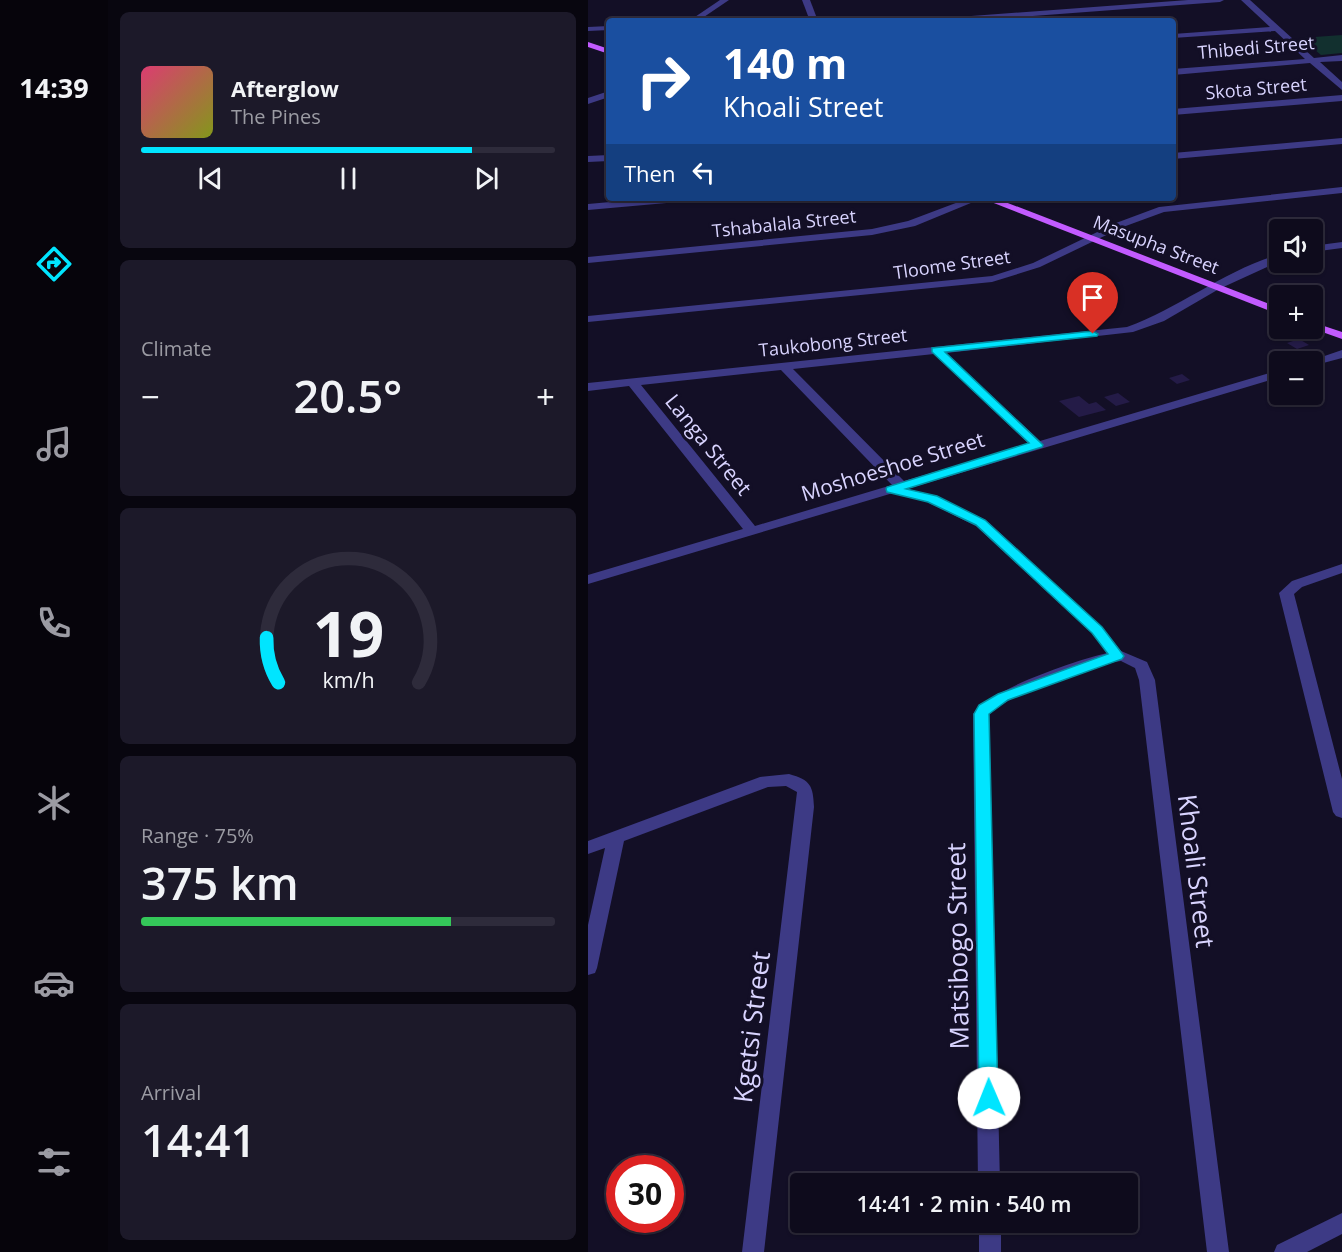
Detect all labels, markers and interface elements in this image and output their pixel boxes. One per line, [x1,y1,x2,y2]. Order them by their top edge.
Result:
street label: Thibedi Street [1197,30,1315,64]
text: 140 m [723,34,847,91]
icon: right [624,42,702,120]
text: 14:39 [19,69,89,106]
street label: Skota Street [1204,72,1308,104]
text: Afterglow [231,73,339,103]
text: Khoali Street [723,88,883,125]
text: The Pines [231,103,321,130]
icon: left [687,156,720,189]
text: Then [624,158,675,188]
icon: previous [194,162,227,195]
icon: pause [332,162,365,195]
icon: next [470,162,503,195]
street label: Tshabalala Street [711,204,857,242]
street label: Masupha Street [1090,209,1223,279]
map controls [1269,219,1323,405]
button: sound [1269,219,1323,273]
icon: directions [33,243,75,285]
street label: Tloome Street [892,244,1012,284]
pin [1067,272,1118,334]
icon: arrive [1076,281,1109,314]
button: + [1269,285,1323,339]
street label: Taukobong Street [758,322,908,362]
text: Climate [141,335,212,362]
button: − [1269,351,1323,405]
text: 20.5° [294,365,402,426]
text: − [141,374,160,419]
text: + [536,374,555,419]
street label: Langa Street [659,388,758,501]
icon: music [33,423,75,465]
street label: Moshoeshoe Street [798,425,988,507]
text: 19 [312,590,384,675]
icon: phone [33,602,75,644]
text: km/h [322,665,374,694]
icon: climate [33,782,75,824]
street label: Khoali Street [1170,792,1224,950]
text: Range · 75% [141,822,254,849]
street label: Matsibogo Street [937,842,977,1050]
text: 375 km [141,852,299,913]
street label: Kgetsi Street [724,949,778,1105]
icon: car [33,962,75,1004]
position arrow [957,1066,1021,1130]
text: Arrival [141,1079,201,1106]
text: 14:41 [141,1109,256,1170]
icon: filters [33,1141,75,1183]
speed limit sign: 30 [606,1155,684,1233]
text: 14:41 · 2 min · 540 m [856,1188,1072,1218]

